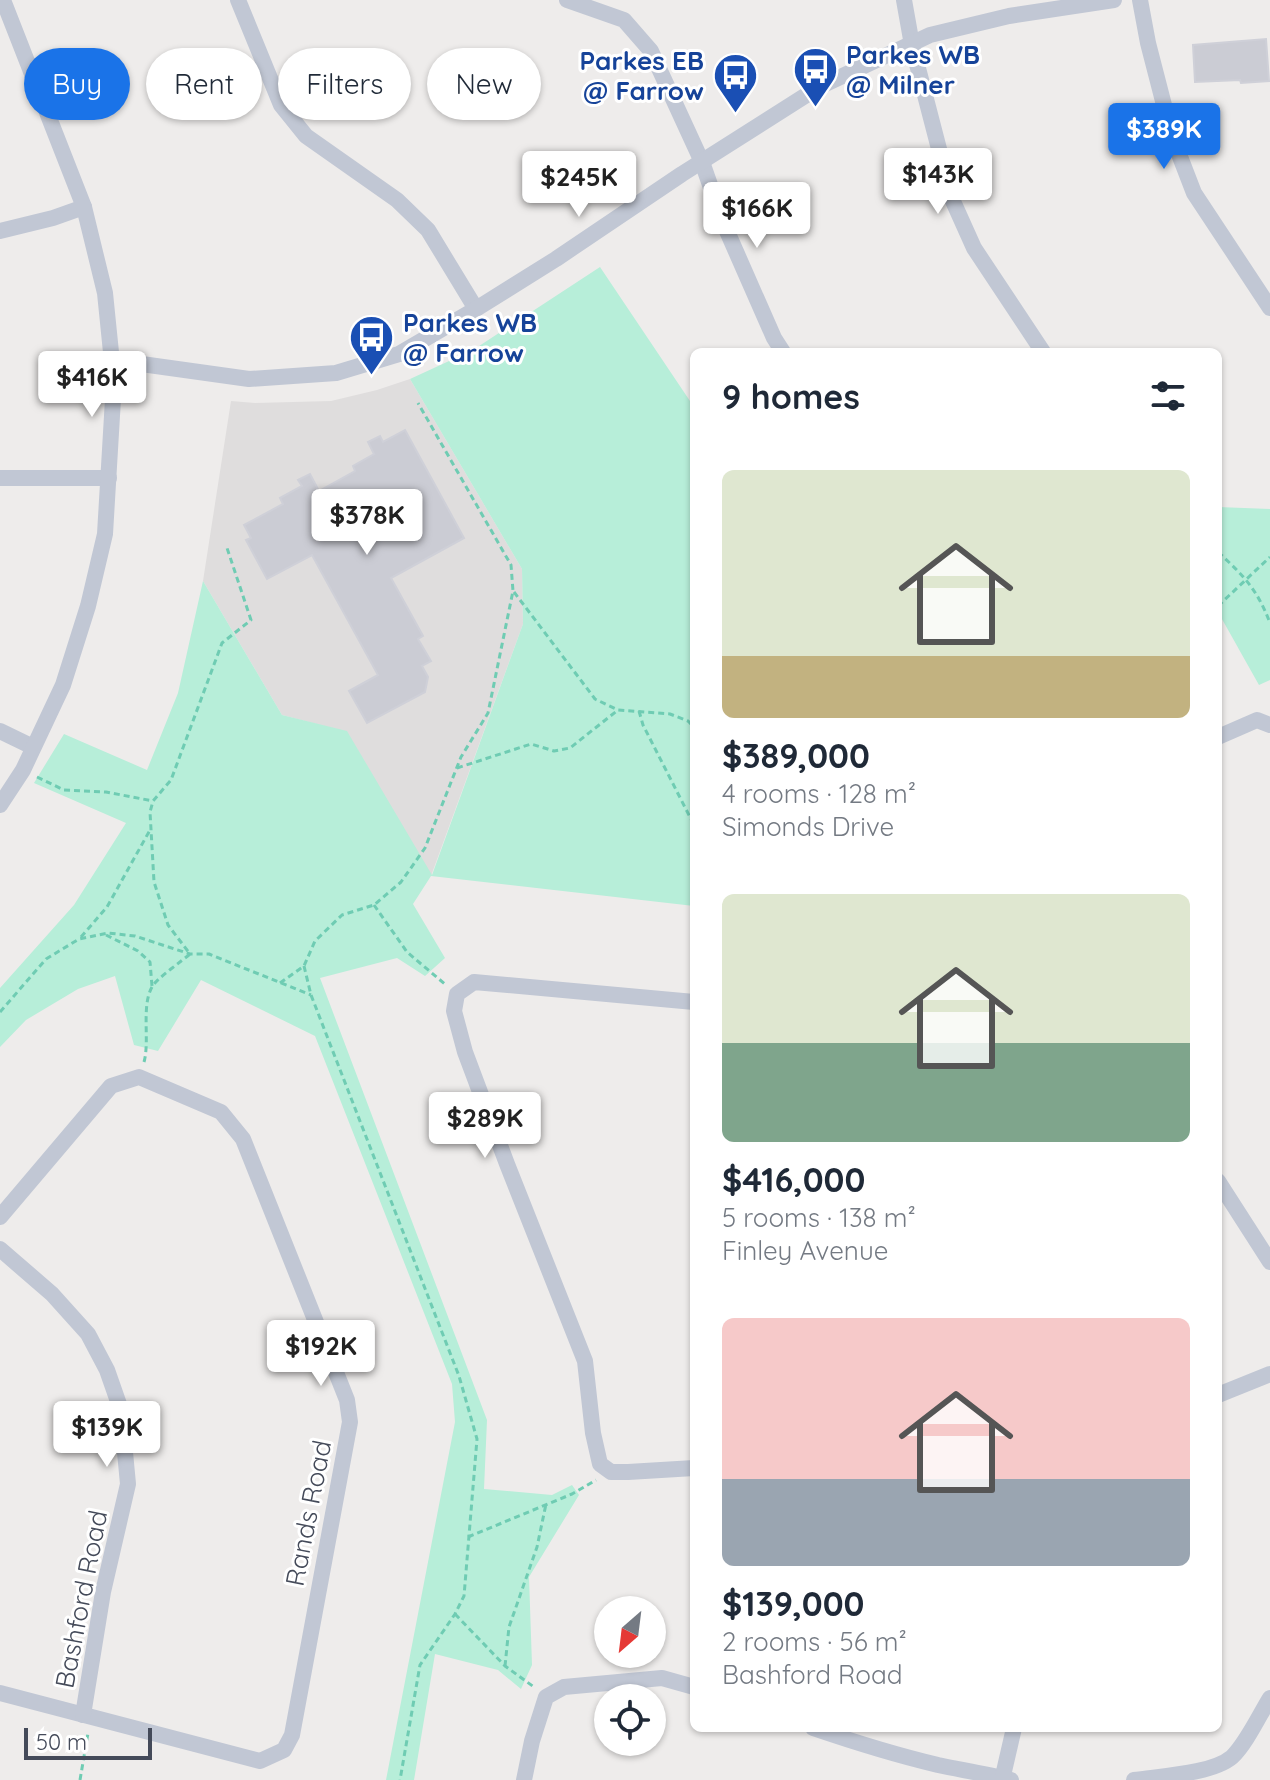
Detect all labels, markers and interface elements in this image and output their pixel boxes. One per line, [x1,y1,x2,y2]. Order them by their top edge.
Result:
place label: Parkes WB @ Milner [846,38,980,101]
place label: Parkes EB @ Farrow [580,44,704,107]
bus stop icon: Parkes WB @ Milner [791,45,839,108]
chip: Buy [24,48,130,120]
chip: Rent [146,48,262,120]
chip: Filters [278,48,411,120]
chip: New [427,48,541,120]
bus stop icon: Parkes EB @ Farrow [711,51,759,114]
pin: $389K [1108,103,1220,171]
text: $389K [1126,112,1202,145]
pin: $143K [882,148,994,216]
pin: $245K [523,151,635,219]
text: $143K [902,157,974,190]
text: $245K [540,160,618,193]
pin: $166K [701,182,813,250]
text: $166K [721,191,793,224]
place label: Parkes WB @ Farrow [403,306,537,369]
bus stop icon: Parkes WB @ Farrow [348,313,396,376]
pin: $416K [36,351,148,419]
text: $416K [56,360,128,393]
icon: filters [1146,374,1190,418]
text: 9 homes [722,375,860,418]
pin: $378K [311,489,423,557]
text: $378K [329,498,405,531]
icon: home [884,522,1028,666]
text: $389,000 [722,734,870,777]
text: 4 rooms · 128 m² [722,777,916,810]
text: Simonds Drive [722,810,894,843]
icon: home [884,946,1028,1090]
pin: $289K [429,1092,541,1160]
text: $289K [447,1101,523,1134]
text: $416,000 [722,1158,865,1201]
text: 5 rooms · 138 m² [722,1201,916,1234]
text: Finley Avenue [722,1234,888,1267]
pin: $192K [265,1320,377,1388]
text: $192K [285,1329,357,1362]
icon: home [884,1370,1028,1514]
pin: $139K [51,1401,163,1469]
text: $139K [71,1410,143,1443]
street label: Rands Road [278,1437,338,1589]
street label: Bashford Road [48,1507,114,1691]
text: $139,000 [722,1582,864,1625]
north arrow [594,1596,666,1668]
map controls [594,1596,666,1756]
text: 2 rooms · 56 m² [722,1625,907,1658]
text: Bashford Road [722,1658,903,1691]
button: locate [594,1684,666,1756]
scale bar [24,1724,152,1760]
text: 50 m [36,1728,87,1756]

